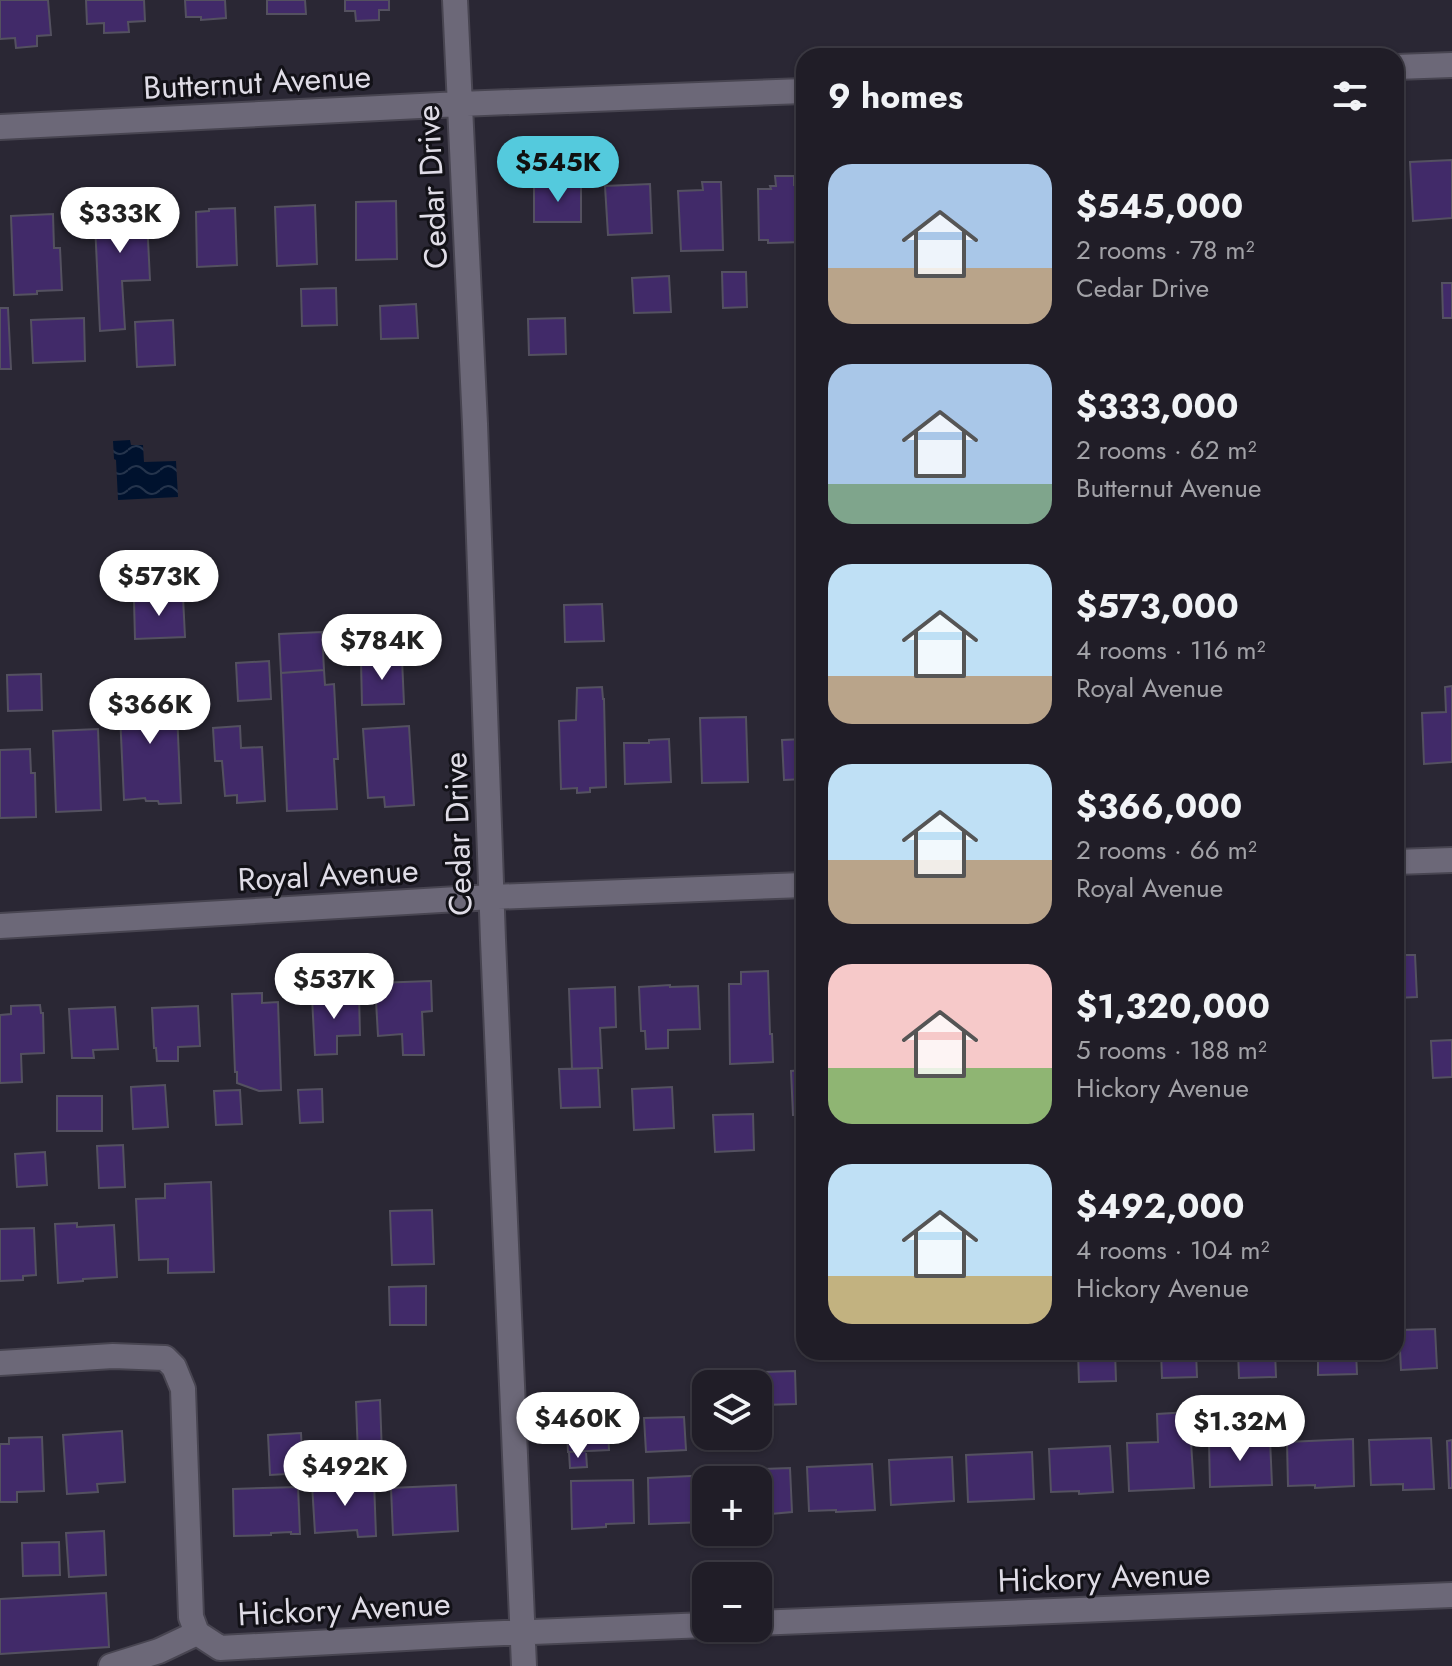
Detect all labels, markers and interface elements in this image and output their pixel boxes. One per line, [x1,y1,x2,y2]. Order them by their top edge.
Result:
street label: Butternut Avenue [142,53,372,111]
text: 9 homes [828,72,963,121]
icon: filters [1328,74,1372,118]
street label: Cedar Drive [405,104,459,270]
pin: $545K [502,136,614,204]
text: $545K [515,143,601,181]
text: $545,000 [1076,182,1243,231]
pin: $333K [64,187,176,255]
text: $333K [79,194,161,232]
icon: home [892,196,988,292]
text: 2 rooms · 78 m² [1076,231,1255,269]
text: Cedar Drive [1076,269,1209,307]
text: $333,000 [1076,382,1239,431]
icon: home [892,396,988,492]
text: 2 rooms · 62 m² [1076,431,1257,469]
text: Butternut Avenue [1076,469,1261,507]
pin: $573K [103,550,215,618]
text: $573K [118,557,200,595]
text: $573,000 [1076,582,1239,631]
icon: home [892,596,988,692]
pin: $784K [326,614,438,682]
text: $784K [340,621,424,659]
text: 4 rooms · 116 m² [1076,631,1266,669]
text: Royal Avenue [1076,669,1223,707]
pin: $366K [94,678,206,746]
text: $366K [107,685,193,723]
street label: Cedar Drive [432,751,484,917]
text: $366,000 [1076,782,1242,831]
icon: home [892,796,988,892]
text: 2 rooms · 66 m² [1076,831,1257,869]
street label: Royal Avenue [236,847,420,903]
text: Royal Avenue [1076,869,1223,907]
pin: $537K [278,953,390,1021]
text: $537K [293,960,375,998]
text: $1,320,000 [1076,982,1270,1031]
icon: home [892,996,988,1092]
text: 5 rooms · 188 m² [1076,1031,1267,1069]
text: Hickory Avenue [1076,1069,1249,1107]
text: $492,000 [1076,1182,1244,1231]
icon: home [892,1196,988,1292]
text: 4 rooms · 104 m² [1076,1231,1270,1269]
text: Hickory Avenue [1076,1269,1249,1307]
map controls [692,1370,772,1642]
button: layers [692,1370,772,1450]
pin: $460K [522,1392,634,1460]
pin: $1.32M [1175,1395,1305,1463]
text: $460K [534,1399,622,1437]
text: $1.32M [1193,1402,1287,1440]
pin: $492K [289,1440,401,1508]
text: $492K [302,1447,388,1485]
button: + [692,1466,772,1546]
street label: Hickory Avenue [997,1550,1211,1604]
button: − [692,1562,772,1642]
street label: Hickory Avenue [237,1580,451,1638]

